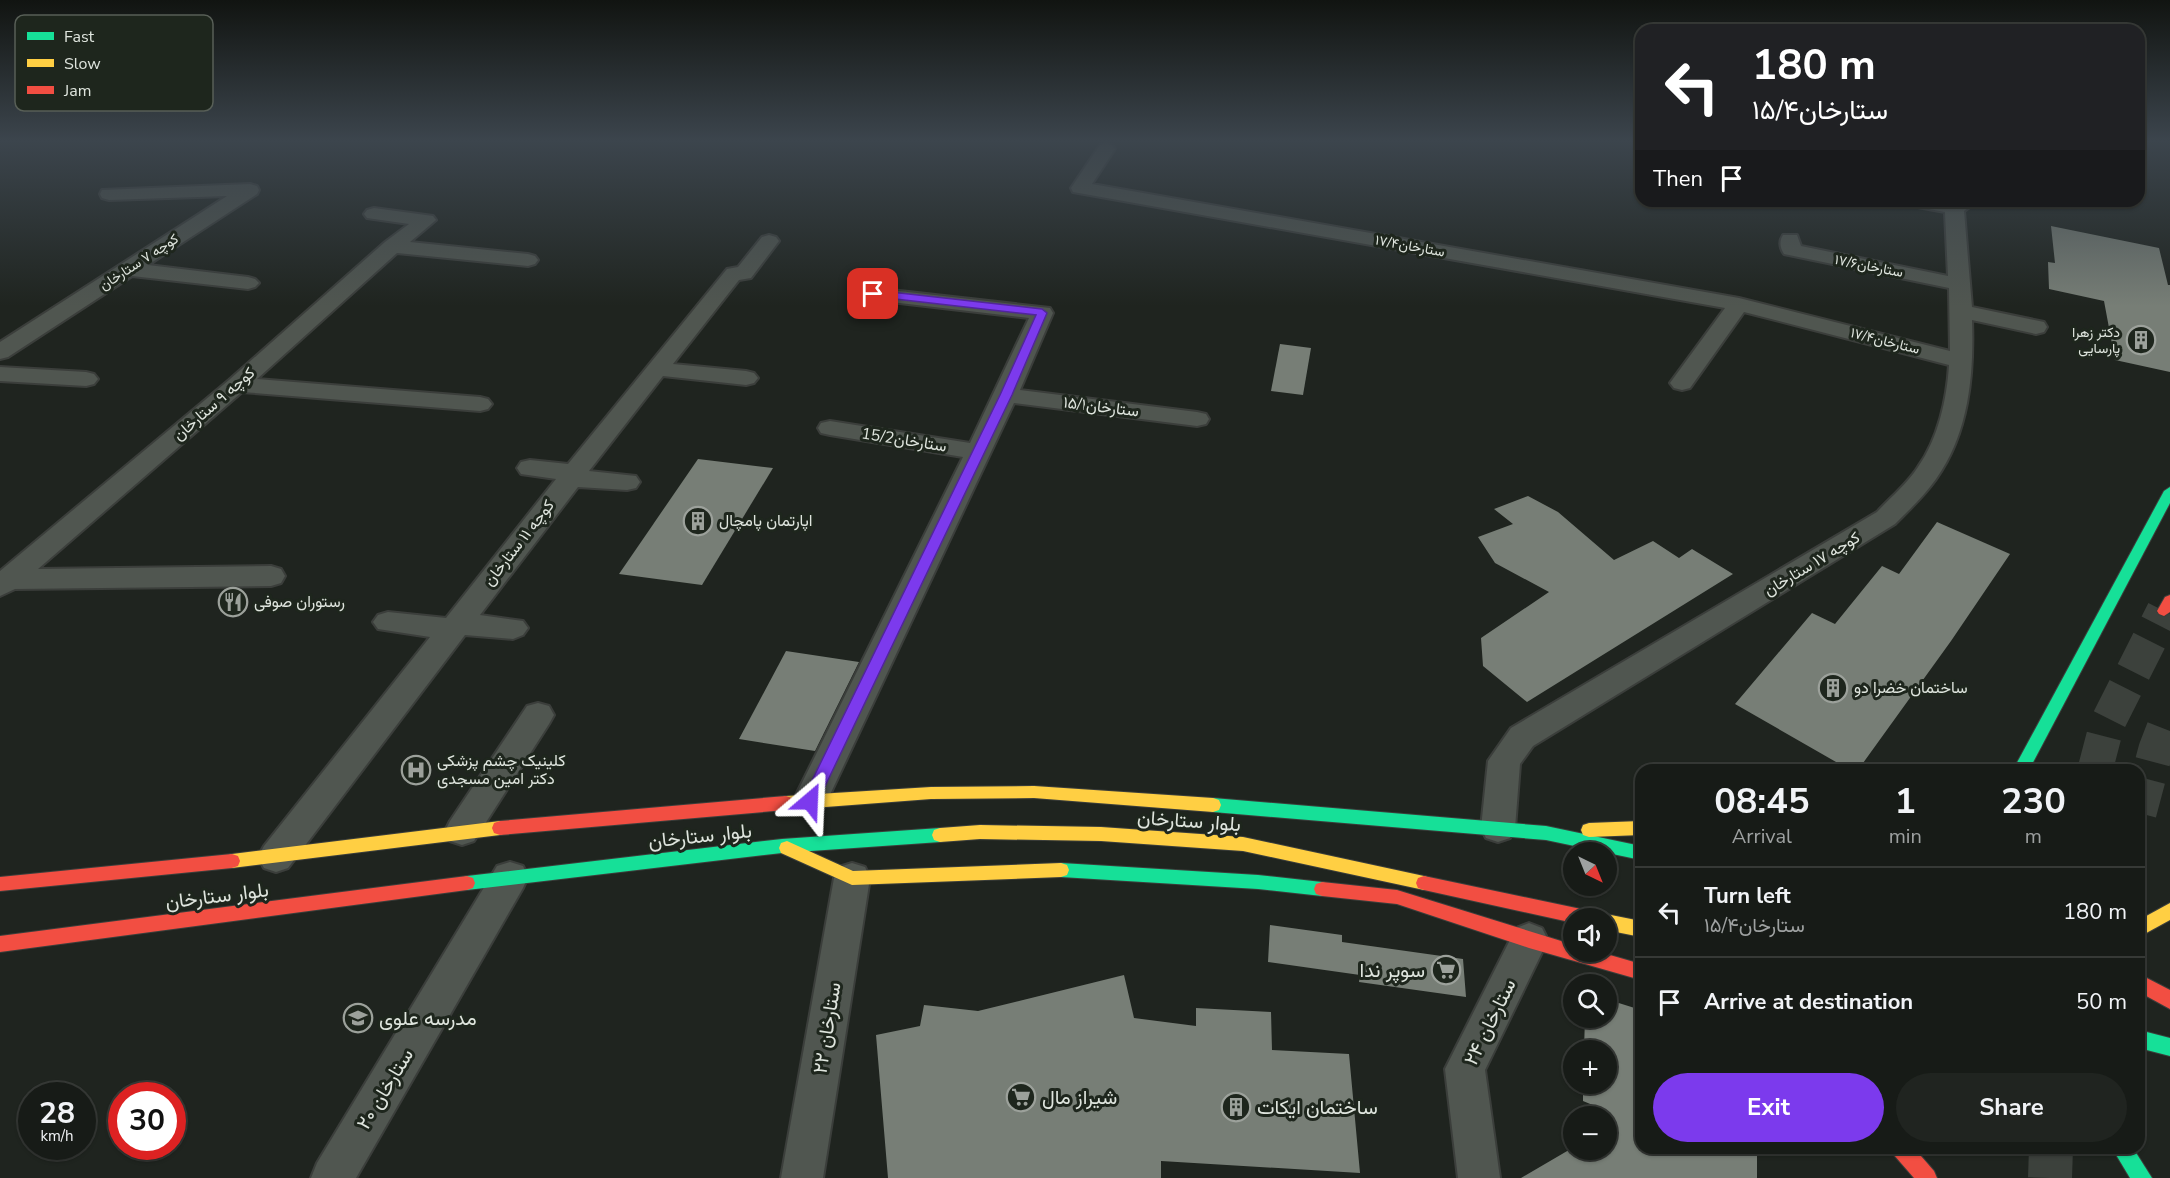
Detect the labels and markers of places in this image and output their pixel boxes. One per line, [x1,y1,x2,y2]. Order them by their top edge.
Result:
pin [847,268,898,319]
place label: دکتر زهرا پارسایی [2072,323,2120,358]
building icon: دکتر زهرا پارسایی [2125,324,2157,356]
building icon: اپارتمان پامچال [682,505,714,537]
place label: اپارتمان پامچال [719,510,813,532]
restaurant icon: رستوران صوفی [217,586,249,618]
place label: رستوران صوفی [254,591,345,613]
building icon: ساختمان خضرا دو [1817,672,1849,704]
place label: ساختمان خضرا دو [1854,677,1968,699]
place label: کلینیک چشم پزشکی دکتر امین مسجدی [437,750,565,790]
hospital icon: کلینیک چشم پزشکی دکتر امین مسجدی [400,754,432,786]
supermarket icon: سوپر ندا [1430,954,1462,986]
place label: سوپر ندا [1360,957,1425,984]
school or university icon: مدرسه علوی [342,1002,374,1034]
place label: مدرسه علوی [379,1005,477,1032]
supermarket icon: شیراز مال [1005,1081,1037,1113]
place label: شیراز مال [1042,1084,1117,1111]
building icon: ساختمان ایکات [1220,1091,1252,1123]
place label: ساختمان ایکات [1257,1094,1378,1121]

